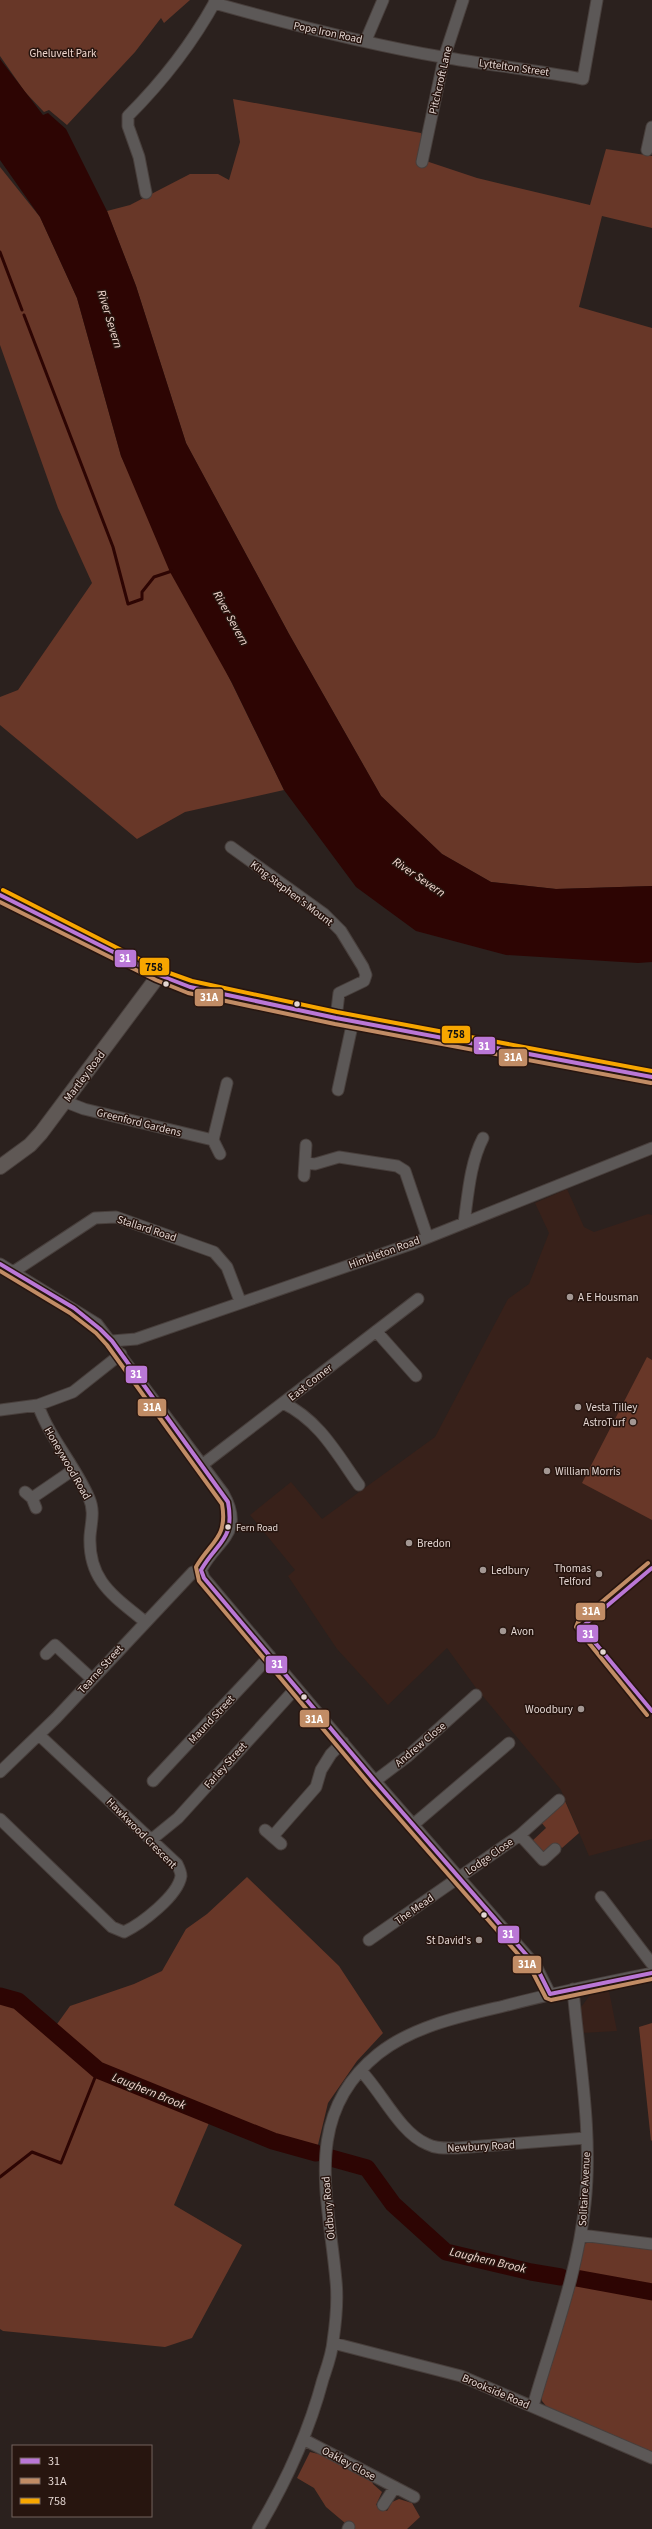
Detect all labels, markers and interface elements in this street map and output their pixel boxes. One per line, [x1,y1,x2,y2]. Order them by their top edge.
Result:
street label: Pope Iron Road [292,18,364,47]
street label: Pitchcroft Lane [425,44,456,116]
park label: Gheluvelt Park [30,46,97,61]
street label: Lyttelton Street [478,55,550,80]
water label: River Severn [93,288,126,350]
water label: River Severn [209,588,253,649]
water label: River Severn [389,854,448,901]
street label: King Stephen's Mount [247,857,336,930]
line badge: 31 [114,949,137,968]
text: 31 [119,951,131,966]
line badge: 758 [139,957,170,976]
text: 758 [145,960,163,975]
unlabelled marker [161,979,171,989]
line badge: 31A [194,988,224,1007]
text: 31A [200,990,219,1005]
unlabelled marker [292,999,302,1009]
line badge: 758 [441,1025,471,1044]
text: 758 [447,1027,465,1042]
line badge: 31 [473,1036,496,1055]
text: 31 [478,1039,490,1054]
street label: Martley Road [60,1048,109,1105]
line badge: 31A [498,1048,528,1067]
text: 31A [504,1050,523,1065]
street label: Greenford Gardens [95,1105,183,1140]
street label: Stallard Road [115,1212,178,1245]
street label: Himbleton Road [347,1233,422,1272]
place label: A E Housman [578,1290,639,1305]
marker: A E Housman [565,1292,575,1302]
street label: East Comer [285,1360,336,1404]
line badge: 31 [125,1365,148,1384]
text: 31 [130,1367,142,1382]
line badge: 31A [137,1398,167,1417]
text: 31A [143,1400,162,1415]
place label: Vesta Tilley [586,1400,637,1415]
marker: Vesta Tilley [573,1402,583,1412]
place label: AstroTurf [583,1415,626,1430]
marker: AstroTurf [628,1417,638,1427]
street label: Honeywood Road [41,1424,94,1502]
place label: William Morris [555,1464,621,1479]
marker: William Morris [542,1466,552,1476]
place label: Fern Road [236,1521,278,1535]
marker: Fern Road [223,1522,233,1532]
place label: Bredon [417,1536,451,1551]
marker: Bredon [404,1538,414,1548]
place label: Thomas Telford [554,1561,591,1589]
place label: Ledbury [491,1563,529,1578]
marker: Ledbury [478,1565,488,1575]
marker: Thomas Telford [594,1569,604,1579]
line badge: 31A [575,1602,606,1621]
text: 31A [582,1604,601,1619]
place label: Avon [511,1624,534,1639]
line badge: 31 [576,1624,599,1643]
marker: Avon [498,1626,508,1636]
text: 31 [582,1627,594,1642]
street label: Tearne Street [74,1641,127,1697]
unlabelled marker [598,1647,608,1657]
line badge: 31 [265,1655,288,1674]
text: 31 [271,1657,283,1672]
street label: Maund Street [185,1692,238,1747]
unlabelled marker [299,1692,309,1702]
place label: Woodbury [525,1702,573,1717]
marker: Woodbury [576,1704,586,1714]
line badge: 31A [299,1709,330,1728]
text: 31A [305,1712,324,1727]
street label: Andrew Close [392,1718,450,1770]
street label: Farley Street [201,1739,250,1792]
street label: Hawkwood Crescent [103,1795,180,1872]
street label: Lodge Close [462,1834,517,1878]
street label: The Mead [392,1891,437,1928]
unlabelled marker [479,1910,489,1920]
line badge: 31 [497,1925,520,1944]
text: 31 [502,1927,514,1942]
place label: St David's [426,1933,471,1948]
marker: St David's [474,1935,484,1945]
line badge: 31A [512,1955,542,1974]
text: 31A [518,1957,537,1972]
water label: Laughern Brook [109,2069,188,2114]
street label: Newbury Road [447,2137,515,2156]
street label: Solitaire Avenue [575,2151,594,2227]
street label: Oldbury Road [318,2176,339,2240]
water label: Laughern Brook [448,2243,528,2278]
street label: Brookside Road [460,2370,532,2412]
street label: Oakley Close [319,2443,379,2484]
legend [12,2445,152,2517]
text: 31 [48,2453,60,2470]
text: 31A [48,2473,67,2490]
text: 758 [48,2493,66,2510]

